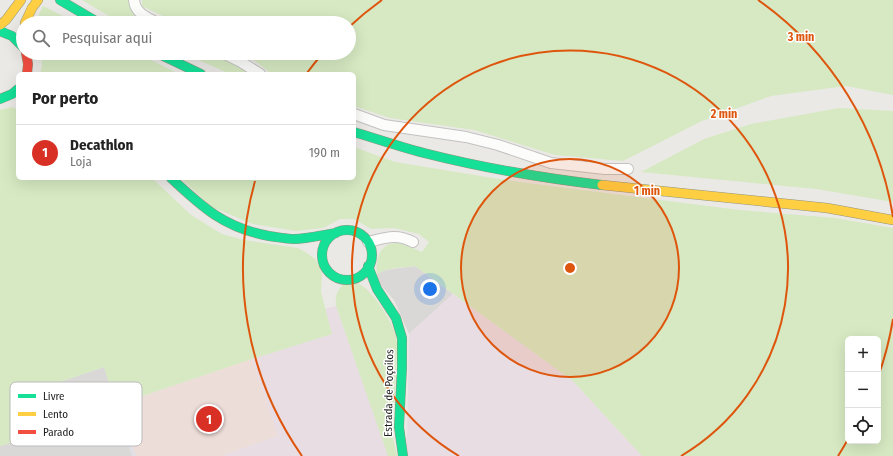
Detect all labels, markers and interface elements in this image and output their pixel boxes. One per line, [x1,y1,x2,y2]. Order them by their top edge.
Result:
search box [16,16,356,60]
icon: search [30,27,52,49]
text: Pesquisar aqui [62,29,152,47]
text: 3 min [787,30,814,44]
text: Por perto [32,88,98,109]
text: 2 min [710,107,737,121]
text: Decathlon [70,136,133,154]
text: 1 [42,145,48,160]
text: 190 m [309,145,340,160]
text: Loja [70,154,92,169]
text: 1 min [634,184,660,198]
centre of rings [563,261,577,275]
your location [420,279,440,299]
map controls [845,336,881,444]
button: + [845,336,881,372]
street label: Estrada de Poçoilos [382,349,396,437]
button: − [845,372,881,408]
legend [10,382,142,446]
text: Livre [43,390,65,403]
pin: 1 [196,404,222,434]
text: Lento [43,408,68,421]
button: locate [845,408,881,444]
text: Parado [43,426,74,439]

